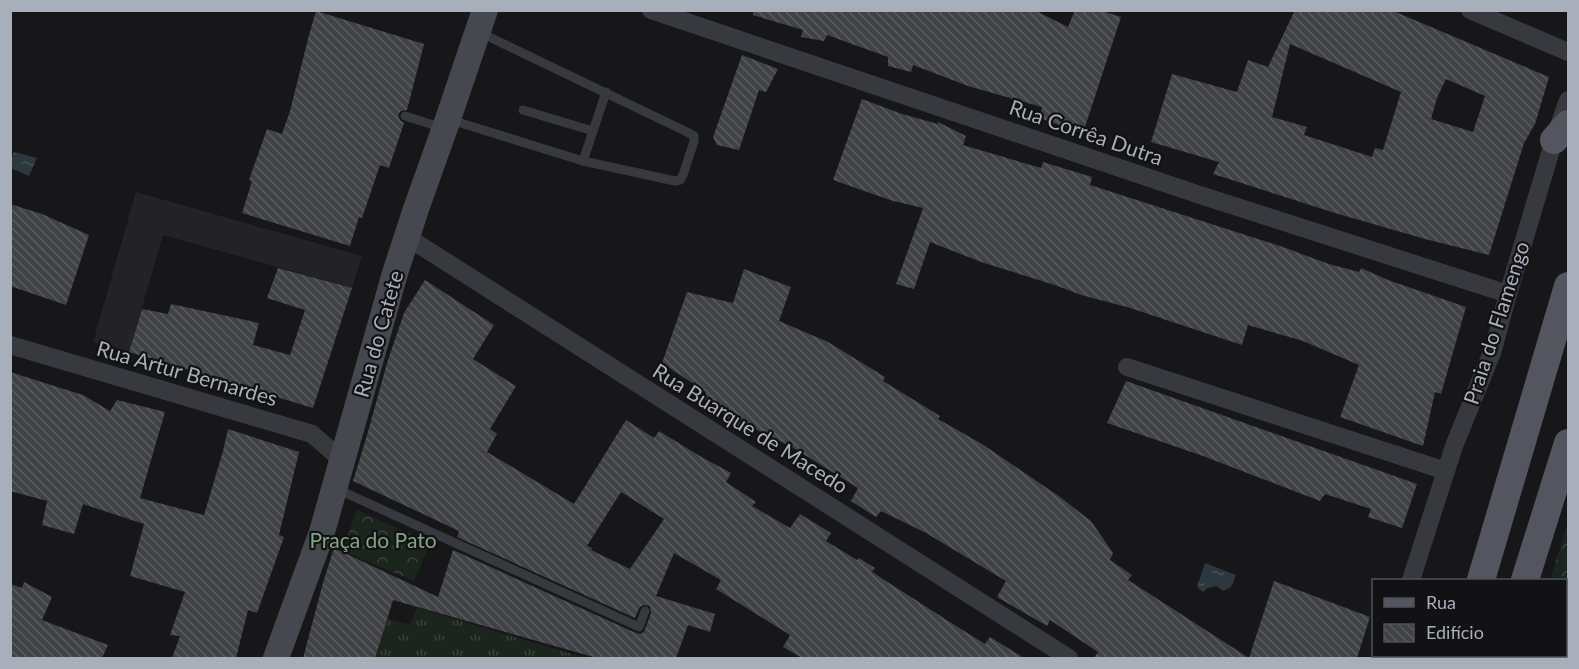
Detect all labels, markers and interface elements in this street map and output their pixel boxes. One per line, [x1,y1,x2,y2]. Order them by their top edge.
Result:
street label: Rua Corrêa Dutra [1006,94,1167,170]
street label: Praia do Flamengo [1457,238,1534,407]
street label: Rua do Catete [348,267,408,400]
street label: Rua Artur Bernardes [94,335,281,410]
street label: Rua Buarque de Macedo [649,357,853,498]
park label: Praça do Pato [309,527,437,552]
legend [1372,579,1567,657]
text: Rua [1426,591,1456,613]
text: Edifício [1426,621,1484,643]

